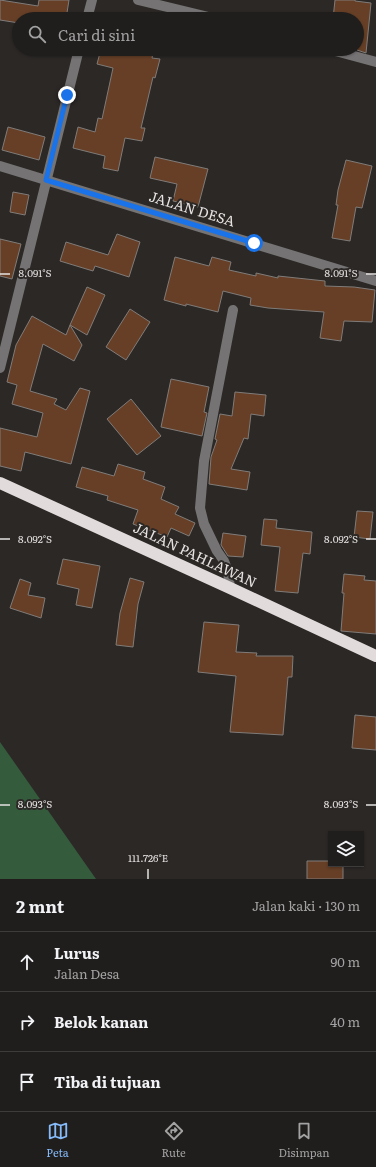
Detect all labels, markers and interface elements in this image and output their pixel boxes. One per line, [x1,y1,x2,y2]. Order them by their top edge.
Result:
search box [12,12,364,56]
icon: search [26,23,48,45]
text: Cari di sini [58,23,135,46]
route end [58,86,76,104]
street label: JALAN DESA [147,185,238,231]
route start [245,234,263,252]
text: 8.091°S [18,265,52,280]
text: 8.091°S [324,265,358,280]
street label: JALAN PAHLAWAN [130,517,260,591]
text: 8.092°S [18,531,52,546]
text: 8.092°S [324,531,358,546]
text: 8.093°S [18,796,52,811]
text: 8.093°S [324,796,358,811]
map controls [328,831,364,867]
button: layers [328,831,364,867]
text: 111.726°E [128,850,168,865]
text: 2 mnt [16,893,64,918]
text: Jalan kaki · 130 m [252,896,360,915]
text: Lurus [54,941,99,964]
icon: ahead [16,951,38,973]
text: 90 m [330,952,360,971]
text: Jalan Desa [54,964,120,983]
text: Belok kanan [54,1010,148,1033]
icon: right [16,1011,38,1033]
text: 40 m [330,1012,360,1031]
text: Tiba di tujuan [54,1070,161,1093]
icon: arrive [16,1071,38,1093]
tab: Peta [46,1120,69,1160]
tab: Rute [162,1120,186,1160]
tab: Disimpan [278,1120,330,1160]

